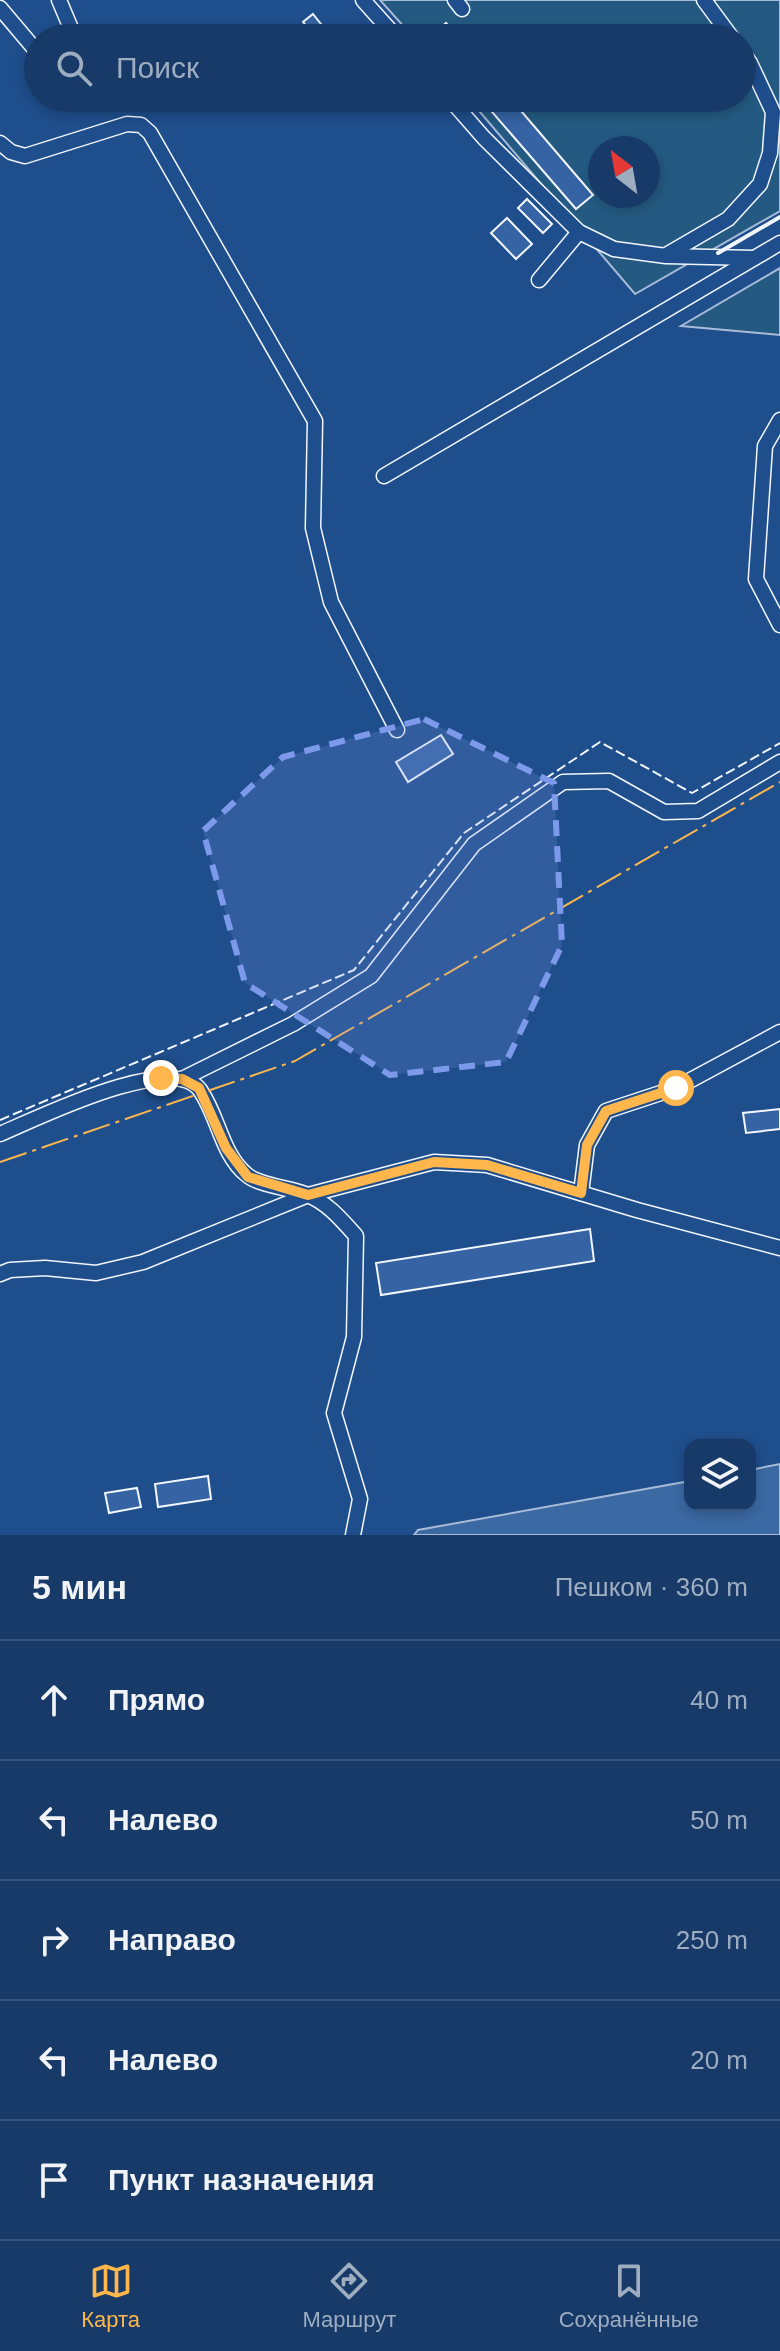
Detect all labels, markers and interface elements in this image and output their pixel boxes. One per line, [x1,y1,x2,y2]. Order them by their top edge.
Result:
search box [24,24,756,112]
icon: search [52,46,96,90]
text: Поиск [116,51,199,84]
north arrow [588,136,660,208]
route end [143,1060,179,1096]
route start [658,1070,694,1106]
map controls [684,1439,756,1511]
button: layers [684,1439,756,1511]
text: 5 мин [32,1568,127,1606]
text: Пешком · 360 m [555,1572,748,1602]
icon: ahead [32,1678,76,1722]
text: Прямо [108,1683,205,1716]
text: 40 m [690,1685,748,1715]
icon: left [32,1798,76,1842]
text: Налево [108,1803,218,1836]
text: 50 m [690,1805,748,1835]
icon: right [32,1918,76,1962]
text: Направо [108,1923,236,1956]
text: 250 m [676,1925,748,1955]
icon: left [32,2038,76,2082]
text: Налево [108,2043,218,2076]
text: 20 m [690,2045,748,2075]
icon: arrive [32,2158,76,2202]
text: Пункт назначения [108,2163,375,2196]
tab: Карта [81,2259,140,2333]
tab: Маршрут [303,2259,396,2333]
tab: Сохранённые [559,2259,699,2333]

